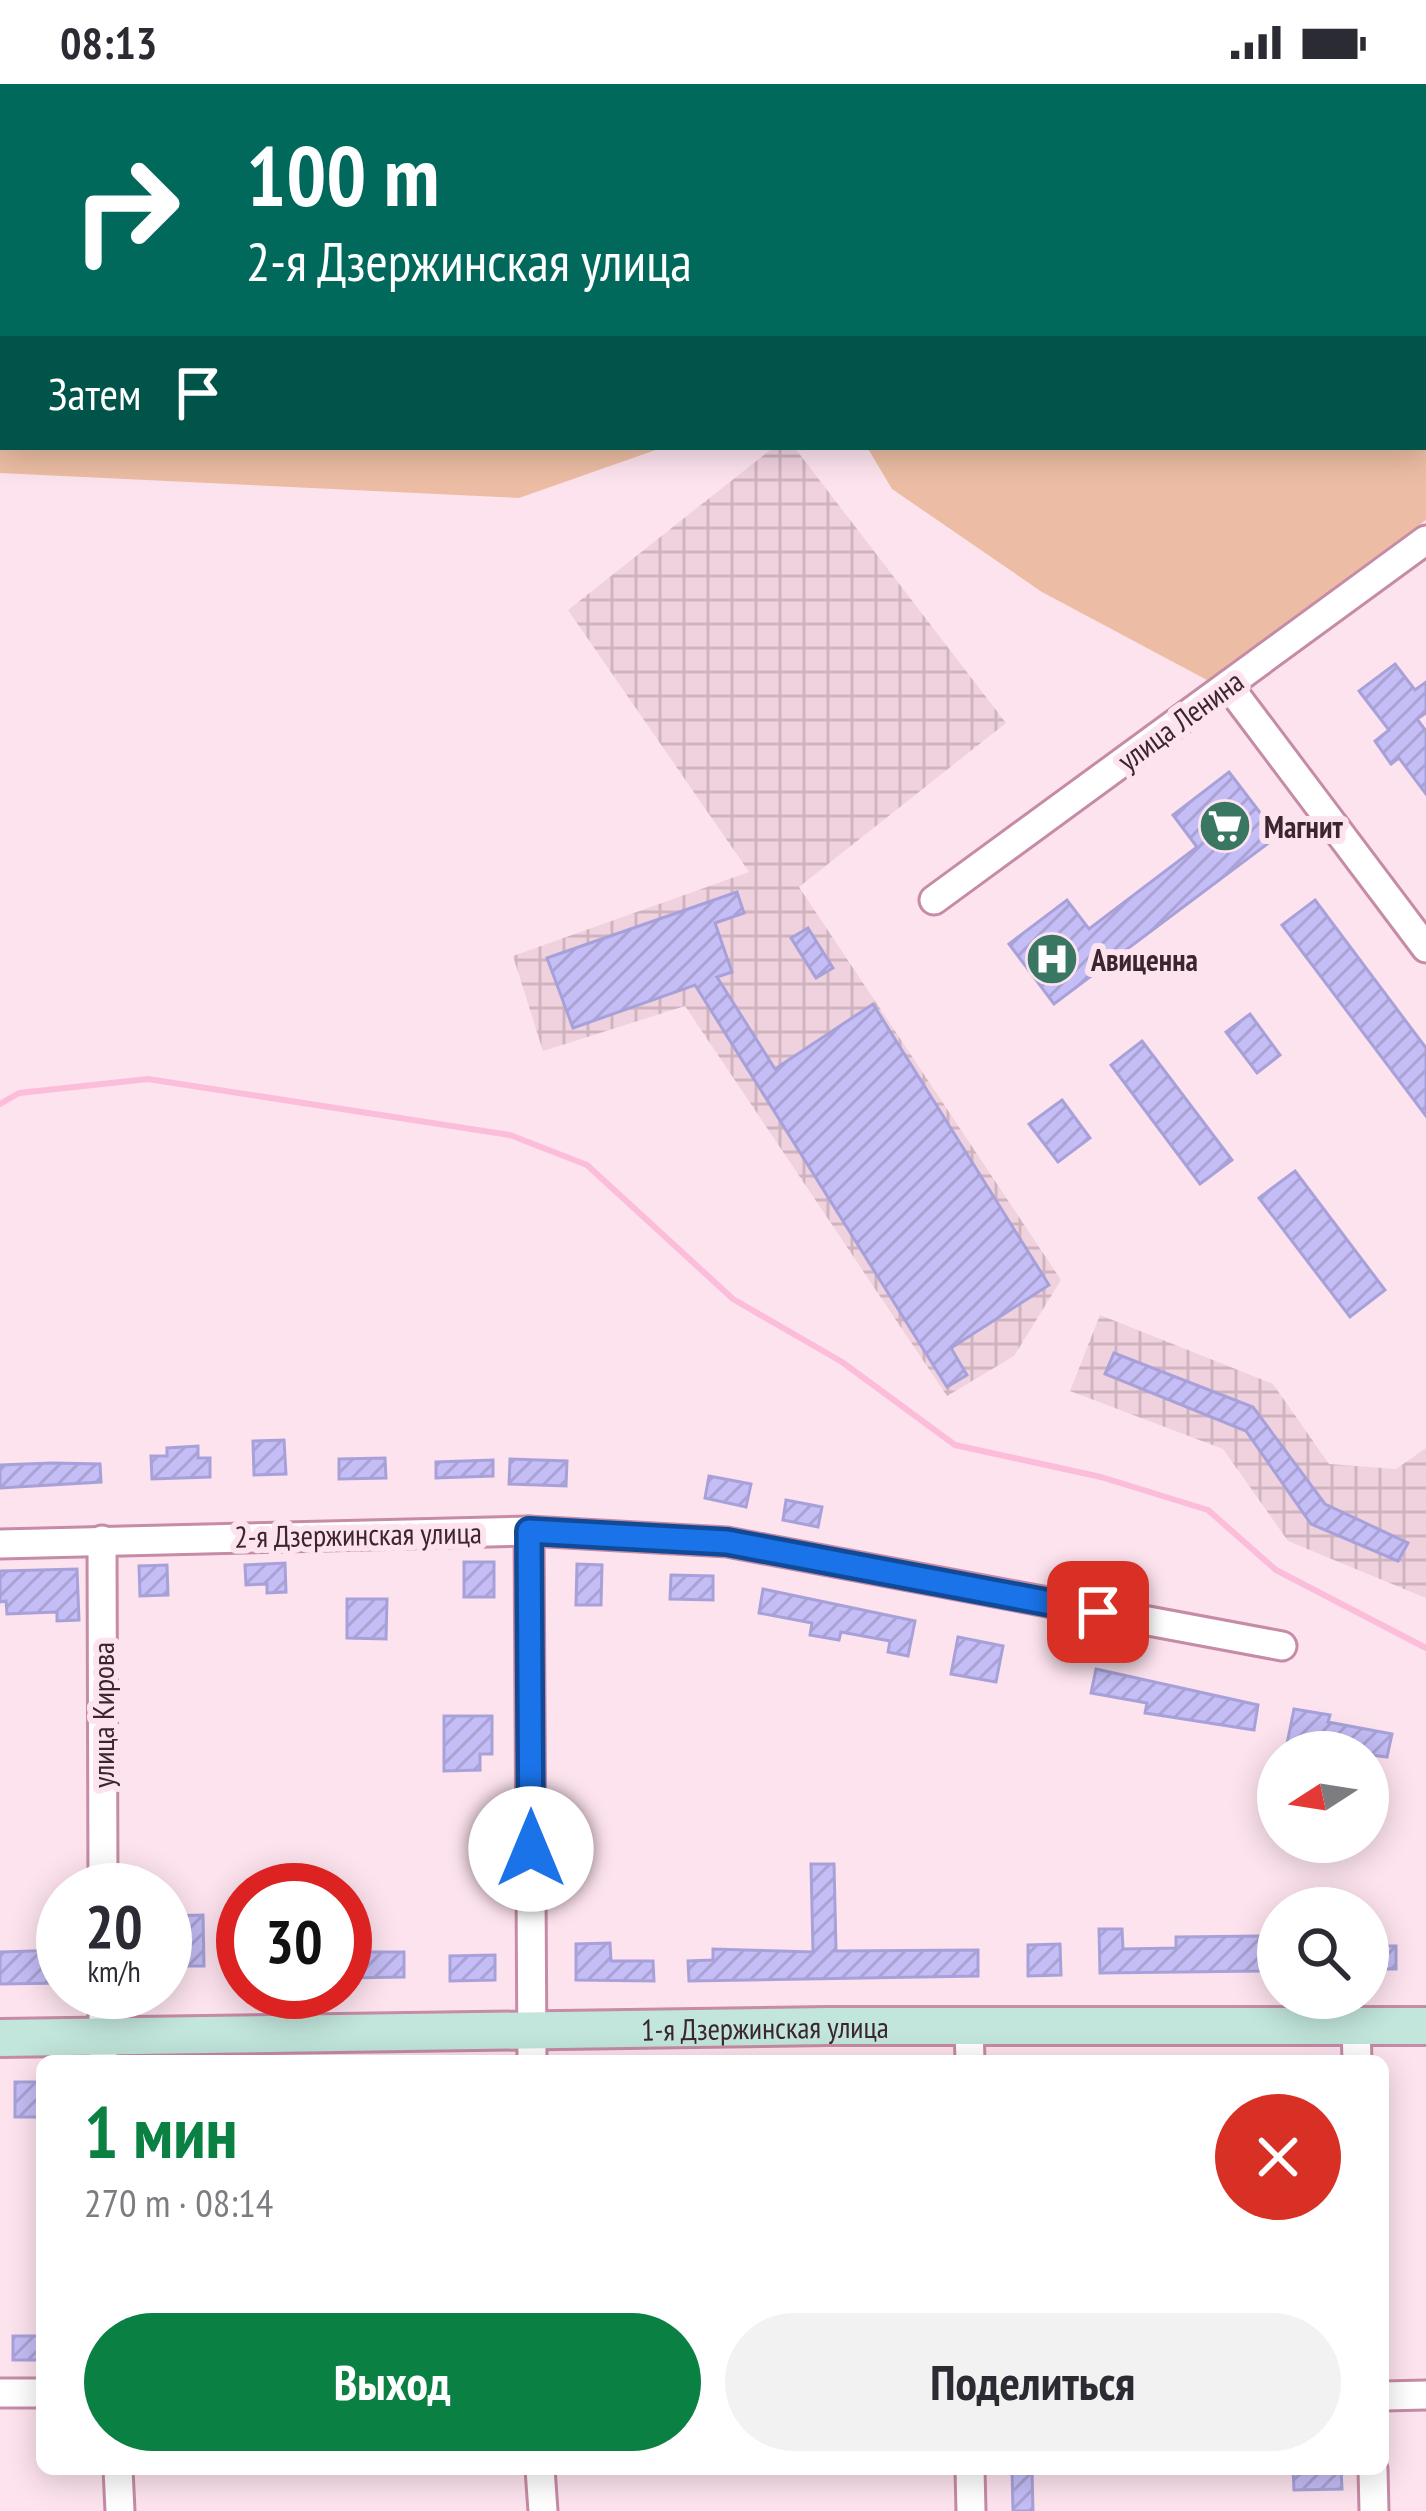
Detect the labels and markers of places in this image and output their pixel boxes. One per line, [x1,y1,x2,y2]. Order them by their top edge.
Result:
supermarket icon: Магнит [1197,798,1253,854]
place label: Магнит [1264,807,1343,846]
hospital icon: Авиценна [1024,931,1080,987]
place label: Авиценна [1090,940,1198,979]
pin [1047,1561,1149,1663]

